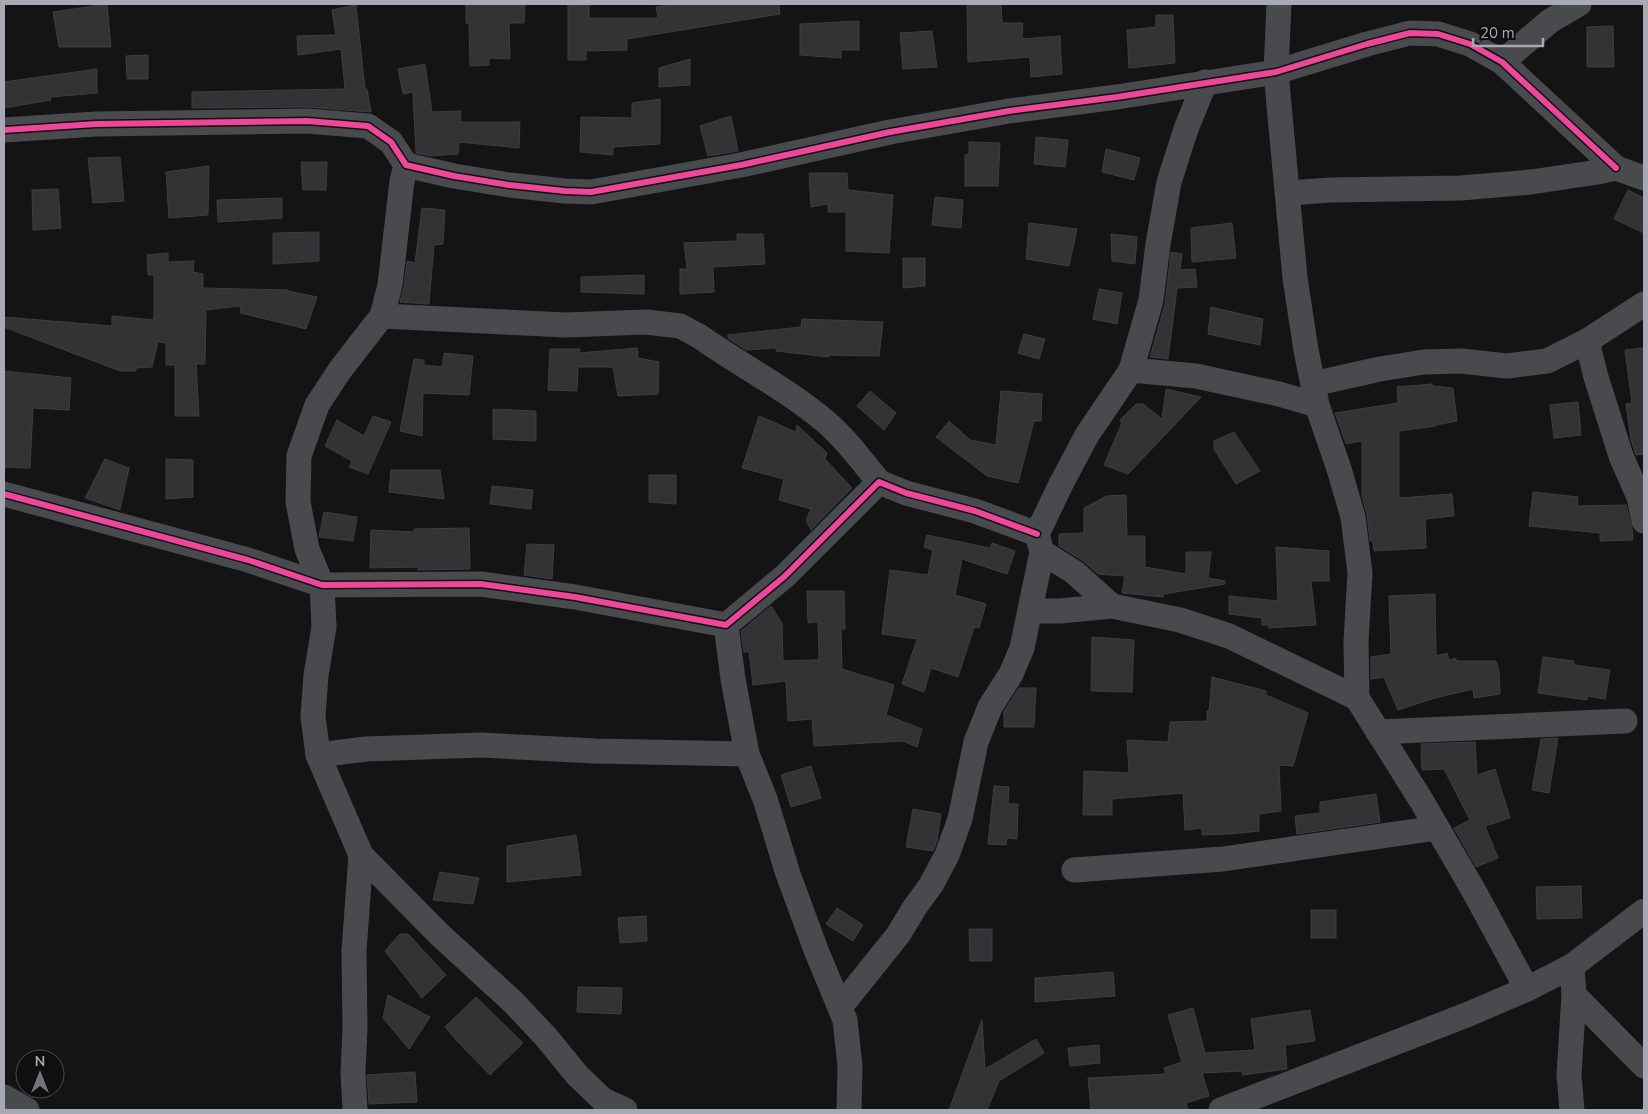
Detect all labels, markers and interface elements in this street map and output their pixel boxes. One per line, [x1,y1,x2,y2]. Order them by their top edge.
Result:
scale bar [1473,15,1543,47]
text: 20 m [1480,23,1515,43]
north arrow [15,1049,65,1099]
text: N [35,1052,45,1071]

